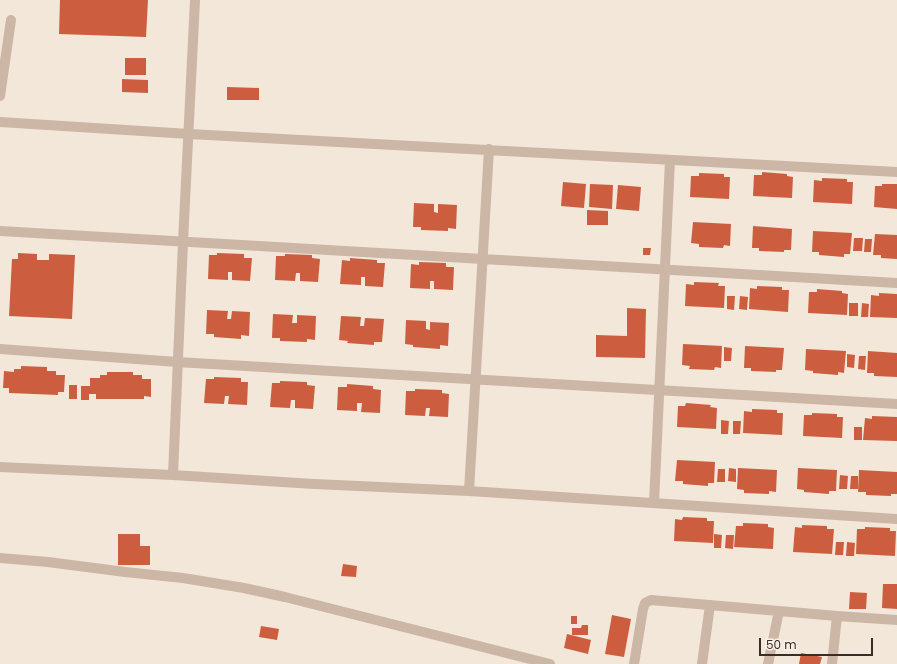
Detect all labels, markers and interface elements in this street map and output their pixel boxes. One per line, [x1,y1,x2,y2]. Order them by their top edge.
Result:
scale bar [761,630,875,656]
text: 50 m [766,636,797,653]

